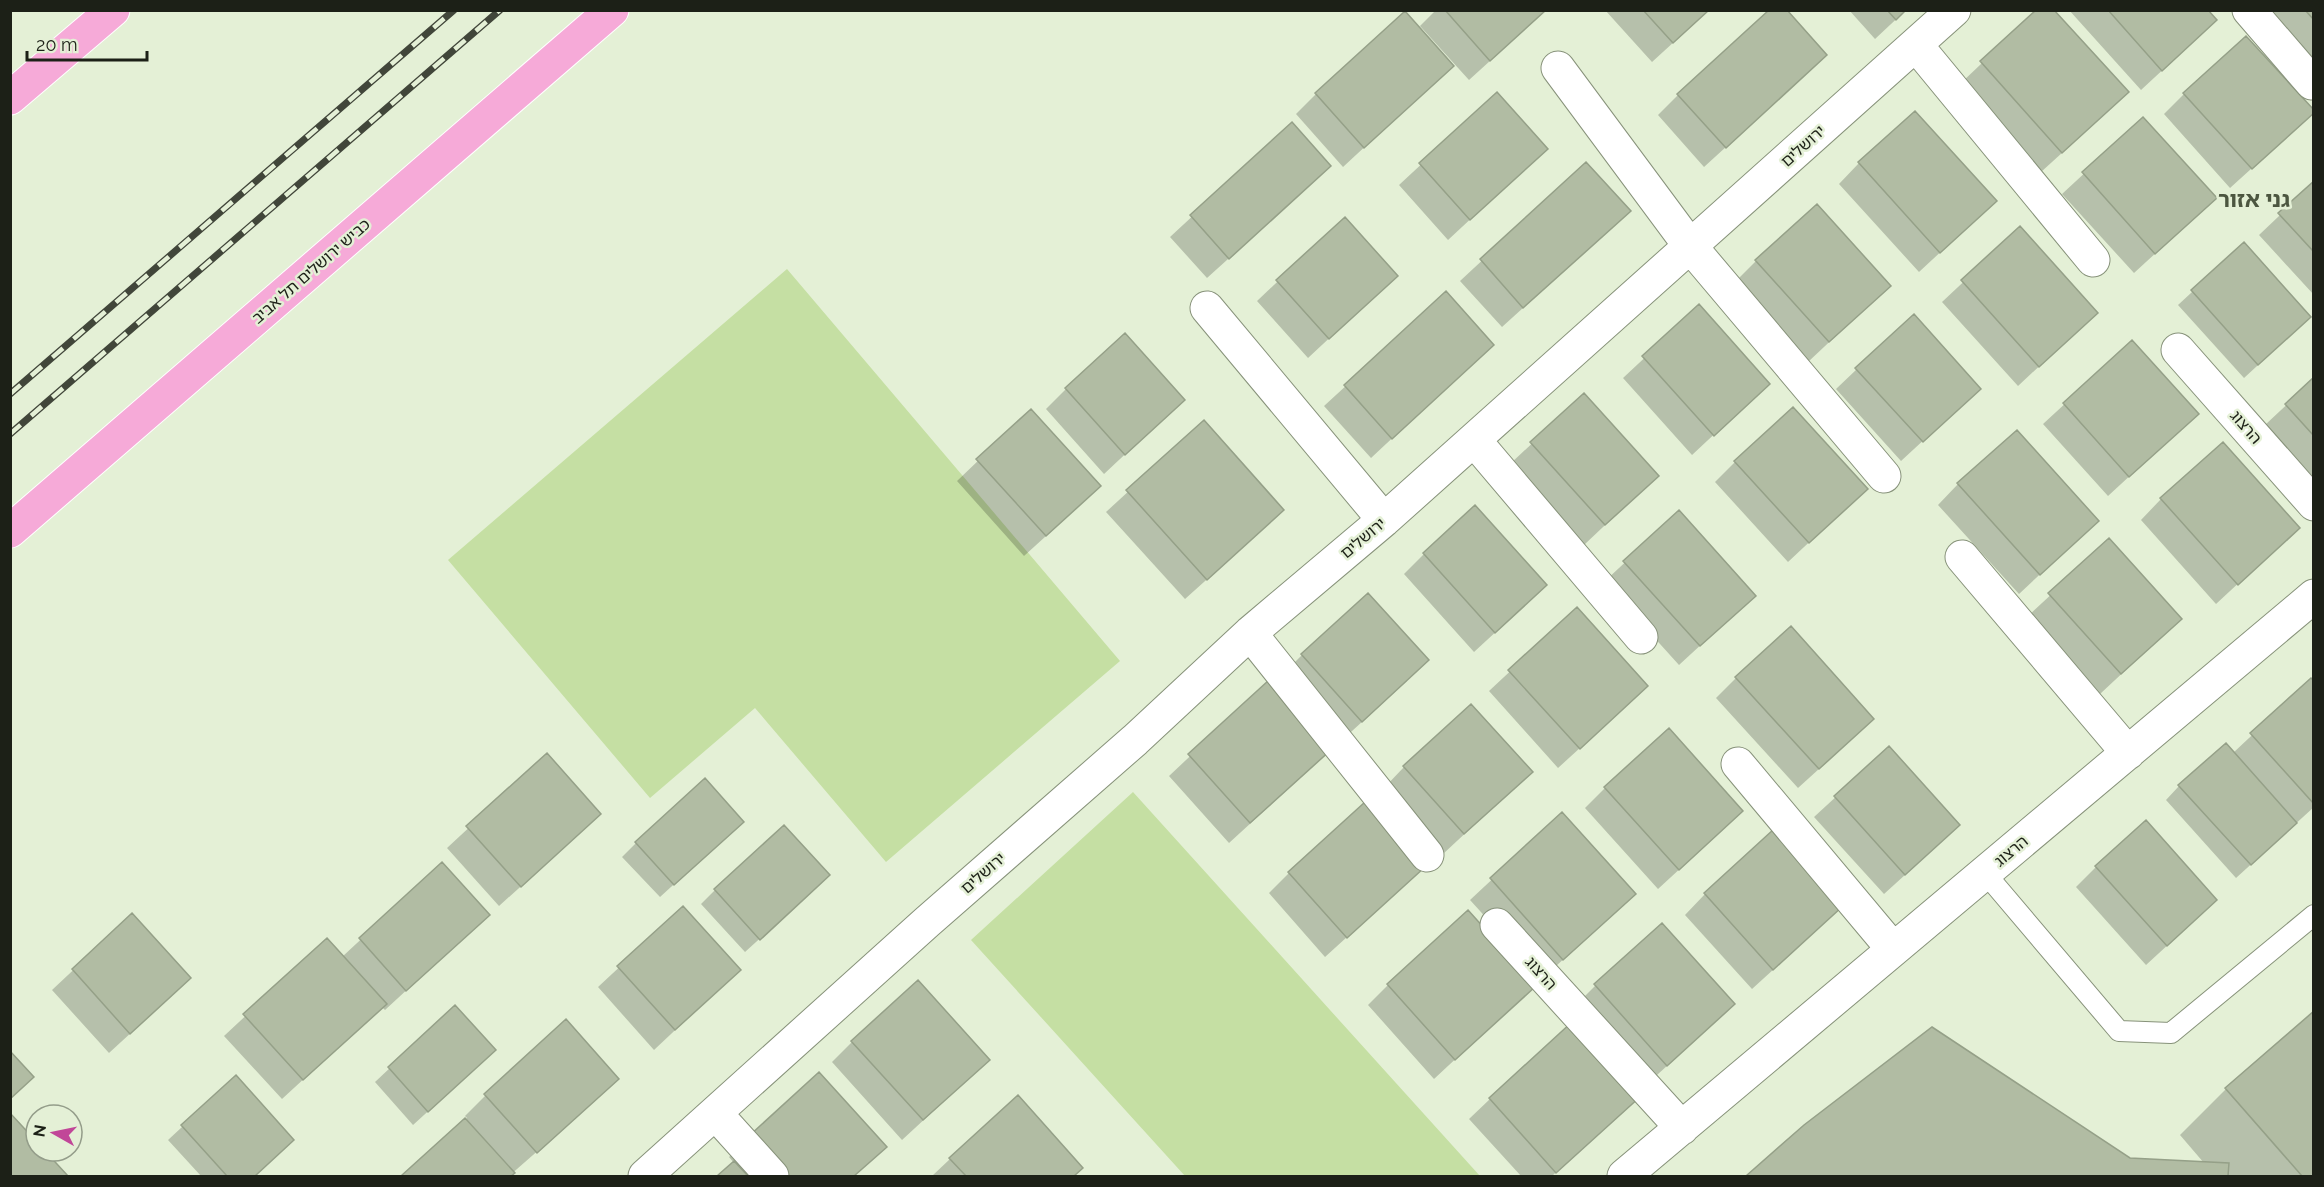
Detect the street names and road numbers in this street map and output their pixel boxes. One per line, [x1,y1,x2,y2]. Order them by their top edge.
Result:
street label: ירושלים [1777,121,1829,171]
street label: כביש ירושלים תל אביב [248,215,374,327]
street label: הרצוג [2226,406,2266,448]
street label: ירושלים [1337,514,1389,562]
street label: הרצוג [1990,831,2032,871]
street label: ירושלים [957,849,1009,897]
street label: הרצוג [1521,952,1561,994]

